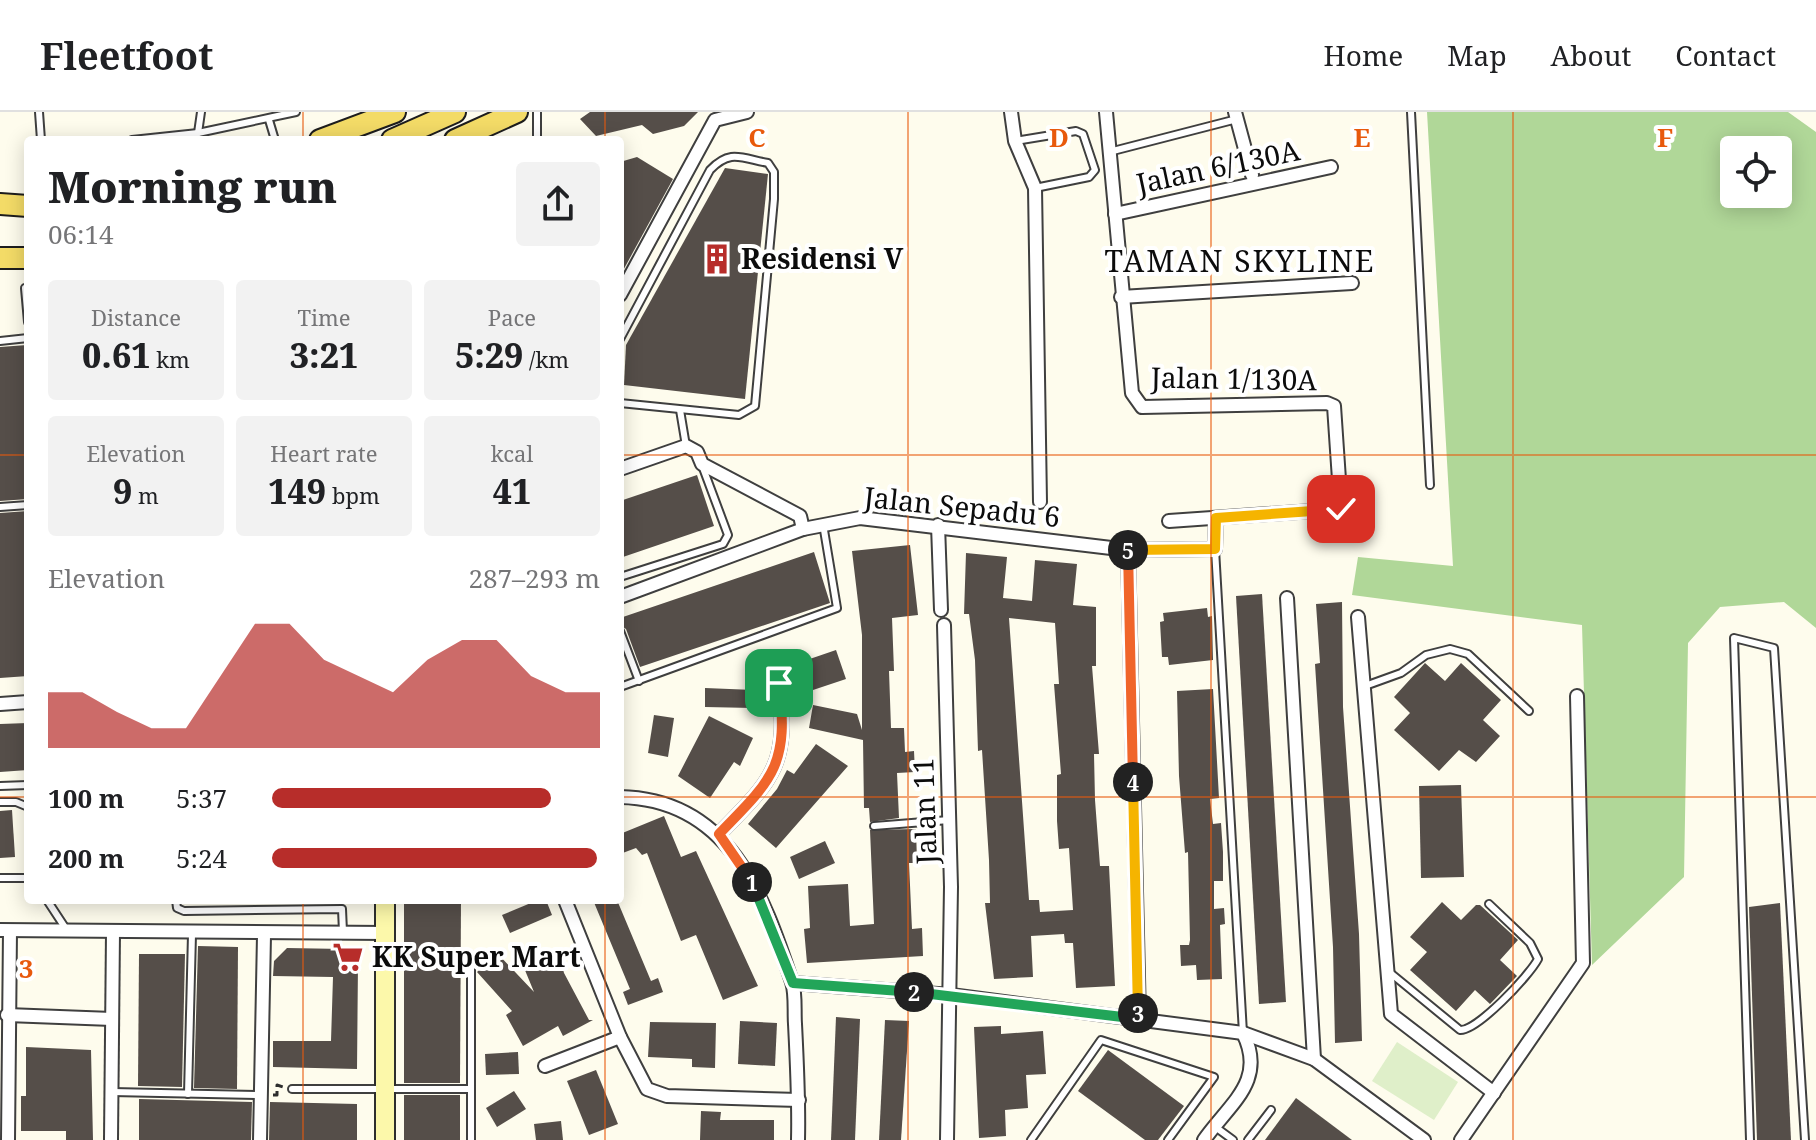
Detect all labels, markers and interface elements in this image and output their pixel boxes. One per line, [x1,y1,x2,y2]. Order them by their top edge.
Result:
text: Fleetfoot [40,29,213,81]
text: Home [1324,36,1403,74]
text: Map [1447,36,1507,74]
text: About [1551,36,1631,74]
text: Contact [1675,36,1776,74]
text: C [748,119,766,155]
text: D [1049,119,1069,155]
text: E [1354,119,1371,155]
text: F [1657,119,1673,155]
street label: Jalan 6/130A [1132,130,1303,202]
map controls [1720,136,1792,208]
button: locate [1720,136,1792,208]
text: Morning run [48,156,337,216]
button: share [516,162,600,246]
text: 06:14 [48,216,114,252]
place label: Residensi V [741,239,904,277]
district label: TAMAN SKYLINE [1104,240,1376,281]
building icon: Residensi V [700,242,734,276]
text: Distance [91,302,181,332]
text: Time [297,302,351,332]
text: Pace [488,302,536,332]
text: 0.61 [82,332,151,378]
text: 3:21 [290,332,358,378]
text: 5:29 [455,332,523,378]
text: km [151,344,190,374]
text: /km [523,344,569,374]
street label: Jalan 1/130A [1150,358,1318,398]
text: Elevation [86,438,186,468]
text: Heart rate [270,438,378,468]
text: kcal [491,438,533,468]
text: 9 [113,468,132,514]
text: 149 [268,468,326,514]
text: 41 [493,468,531,514]
pin [1307,475,1375,543]
street label: Jalan Sepadu 6 [861,477,1062,535]
text: m [132,480,159,510]
text: bpm [326,480,380,510]
icon: check [1319,487,1363,531]
pin: 5 [1108,530,1148,570]
text: 5 [1122,535,1134,565]
text: Elevation [48,560,165,596]
text: 287–293 m [468,560,600,596]
pin [745,649,813,717]
icon: arrive [757,661,801,705]
street label: Jalan 11 [903,757,945,866]
pin: 4 [1113,762,1153,802]
text: 4 [1127,767,1139,797]
text: 100 m [48,780,124,816]
text: 5:37 [176,780,227,816]
text: 200 m [48,840,124,876]
text: 5:24 [176,840,227,876]
pin: 1 [732,862,772,902]
text: 1 [746,867,758,897]
place label: KK Super Mart [372,937,581,975]
supermarket icon: KK Super Mart [331,940,365,974]
text: 3 [19,950,33,986]
pin: 2 [894,972,934,1012]
text: 2 [908,977,920,1007]
pin: 3 [1118,993,1158,1033]
text: 3 [1132,998,1144,1028]

